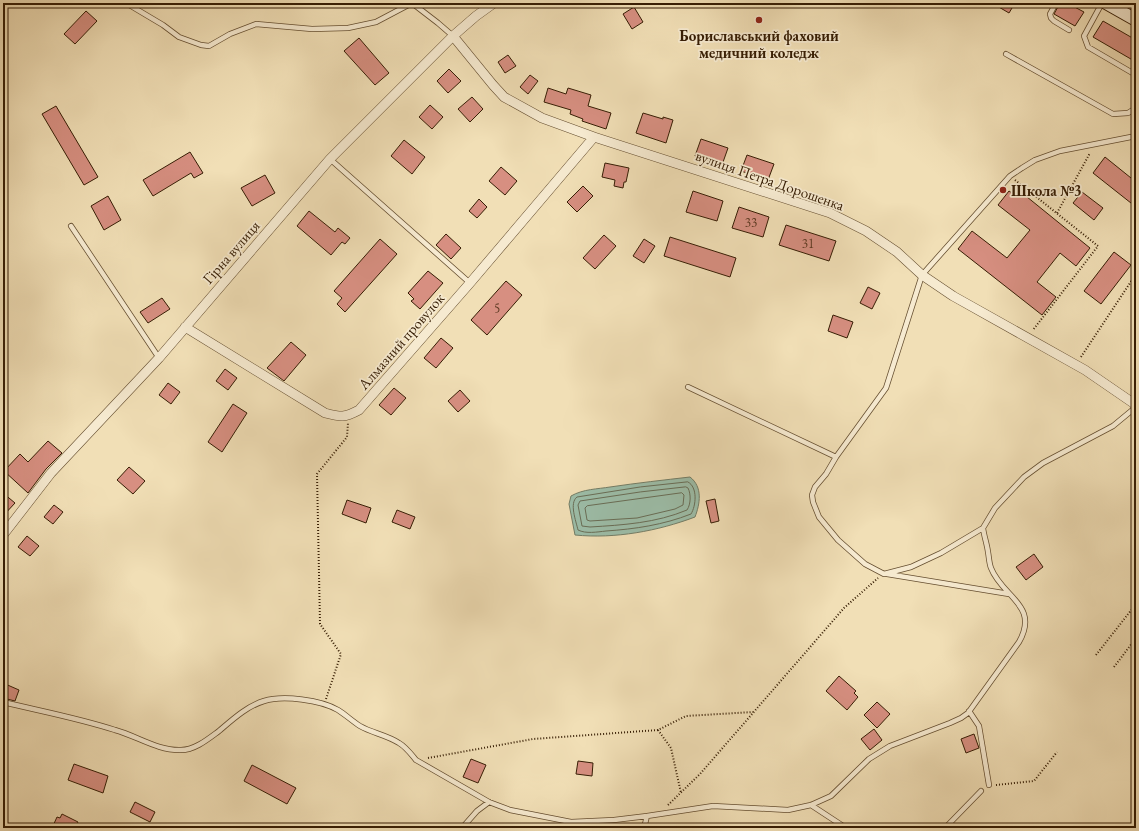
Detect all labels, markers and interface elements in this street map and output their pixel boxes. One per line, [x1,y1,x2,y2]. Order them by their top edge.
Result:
marker: Бориславський фаховий медичний коледж [754,15,764,25]
place label: Бориславський фаховий медичний коледж [679,26,839,62]
street label: вулиця Петра Дорошенка [693,146,847,214]
place label: Школа №3 [1011,181,1082,200]
marker: Школа №3 [998,185,1008,195]
house number: 33 [745,214,757,231]
street label: Гірна вулиця [198,216,264,288]
house number: 31 [802,235,814,252]
street label: Алмазний провулок [353,289,448,394]
house number: 5 [494,300,500,317]

